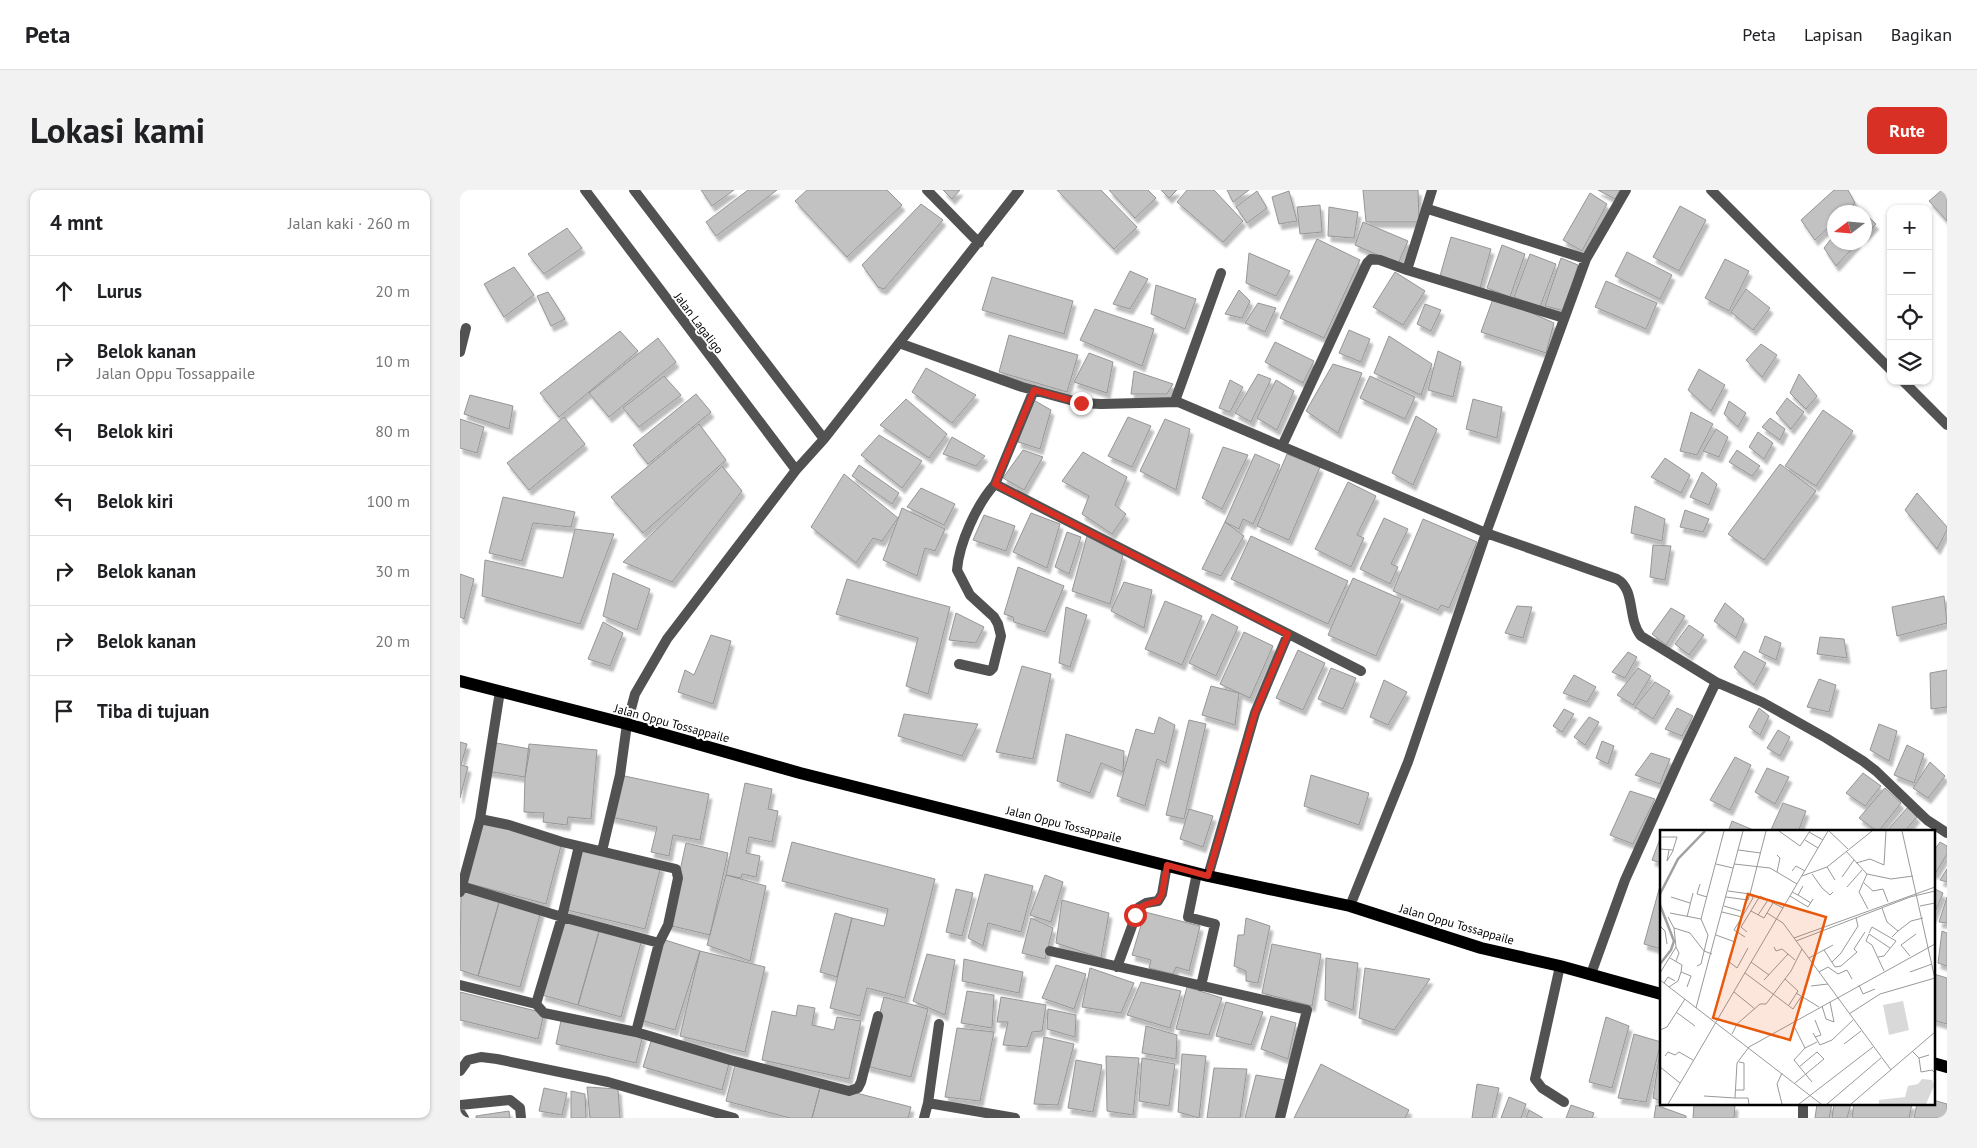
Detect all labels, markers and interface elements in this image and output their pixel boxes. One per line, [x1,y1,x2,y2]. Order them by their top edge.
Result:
text: Peta [25,19,70,50]
text: Peta [1742,23,1776,46]
text: Lapisan [1804,23,1863,46]
text: Bagikan [1891,23,1952,46]
text: Lokasi kami [30,107,205,153]
button: Rute [1867,107,1947,154]
north arrow [1827,205,1872,250]
map controls [1887,205,1932,385]
button: + [1887,205,1932,250]
text: 4 mnt [50,209,103,236]
text: Jalan kaki · 260 m [288,213,410,233]
button: − [1887,250,1932,295]
icon: ahead [50,277,78,305]
text: Lurus [97,279,142,303]
text: 20 m [375,281,410,301]
street label: Jalan Lagaligo [671,289,727,356]
button: locate [1887,295,1932,340]
text: Belok kanan [97,339,196,363]
button: layers [1887,340,1932,385]
icon: right [50,347,78,375]
text: 10 m [375,351,410,371]
text: Jalan Oppu Tossappaile [97,363,255,383]
route end [1070,392,1093,415]
icon: left [50,417,78,445]
text: Belok kiri [97,419,173,443]
text: 80 m [375,421,410,441]
icon: left [50,487,78,515]
text: Belok kiri [97,489,173,513]
text: 100 m [367,491,410,511]
icon: right [50,557,78,585]
text: Belok kanan [97,559,196,583]
text: 30 m [375,561,410,581]
icon: right [50,627,78,655]
text: Belok kanan [97,629,196,653]
text: 20 m [375,631,410,651]
icon: arrive [50,697,78,725]
text: Tiba di tujuan [97,699,209,723]
street label: Jalan Oppu Tossappaile [612,700,731,746]
street label: Jalan Oppu Tossappaile [1004,802,1123,846]
inset map [1660,830,1934,1106]
street label: Jalan Oppu Tossappaile [1397,900,1516,948]
route start [1124,904,1147,927]

